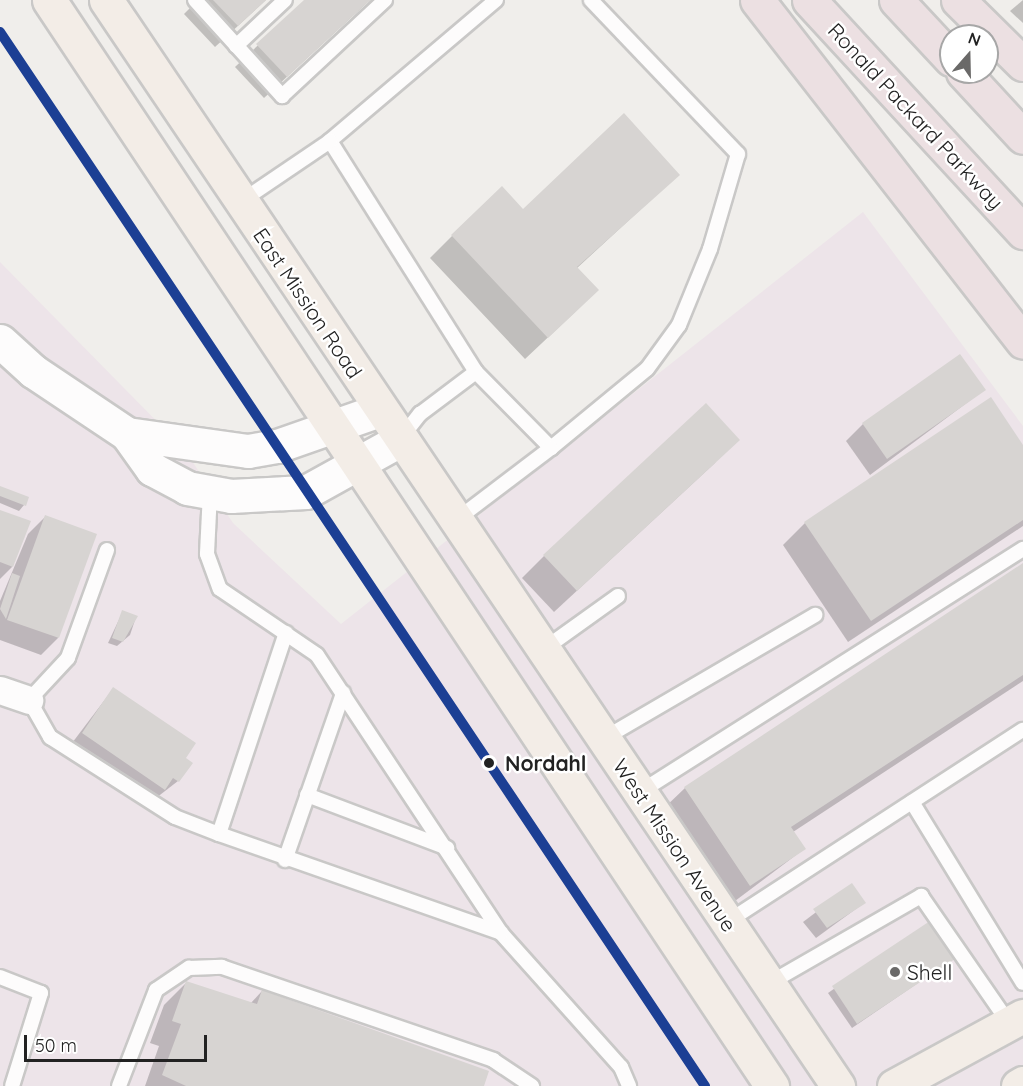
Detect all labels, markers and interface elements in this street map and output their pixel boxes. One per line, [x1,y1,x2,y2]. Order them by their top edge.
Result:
street label: Ronald Packard Parkway [823,18,1009,214]
north arrow [939,24,999,84]
text: N [966,28,983,50]
street label: East Mission Road [248,223,368,383]
place label: Nordahl [505,750,587,776]
marker: Nordahl [478,752,500,774]
street label: West Mission Avenue [608,754,742,936]
place label: Shell [907,959,952,985]
marker: Shell [888,965,902,979]
scale bar [27,1023,210,1061]
text: 50 m [35,1034,77,1057]

